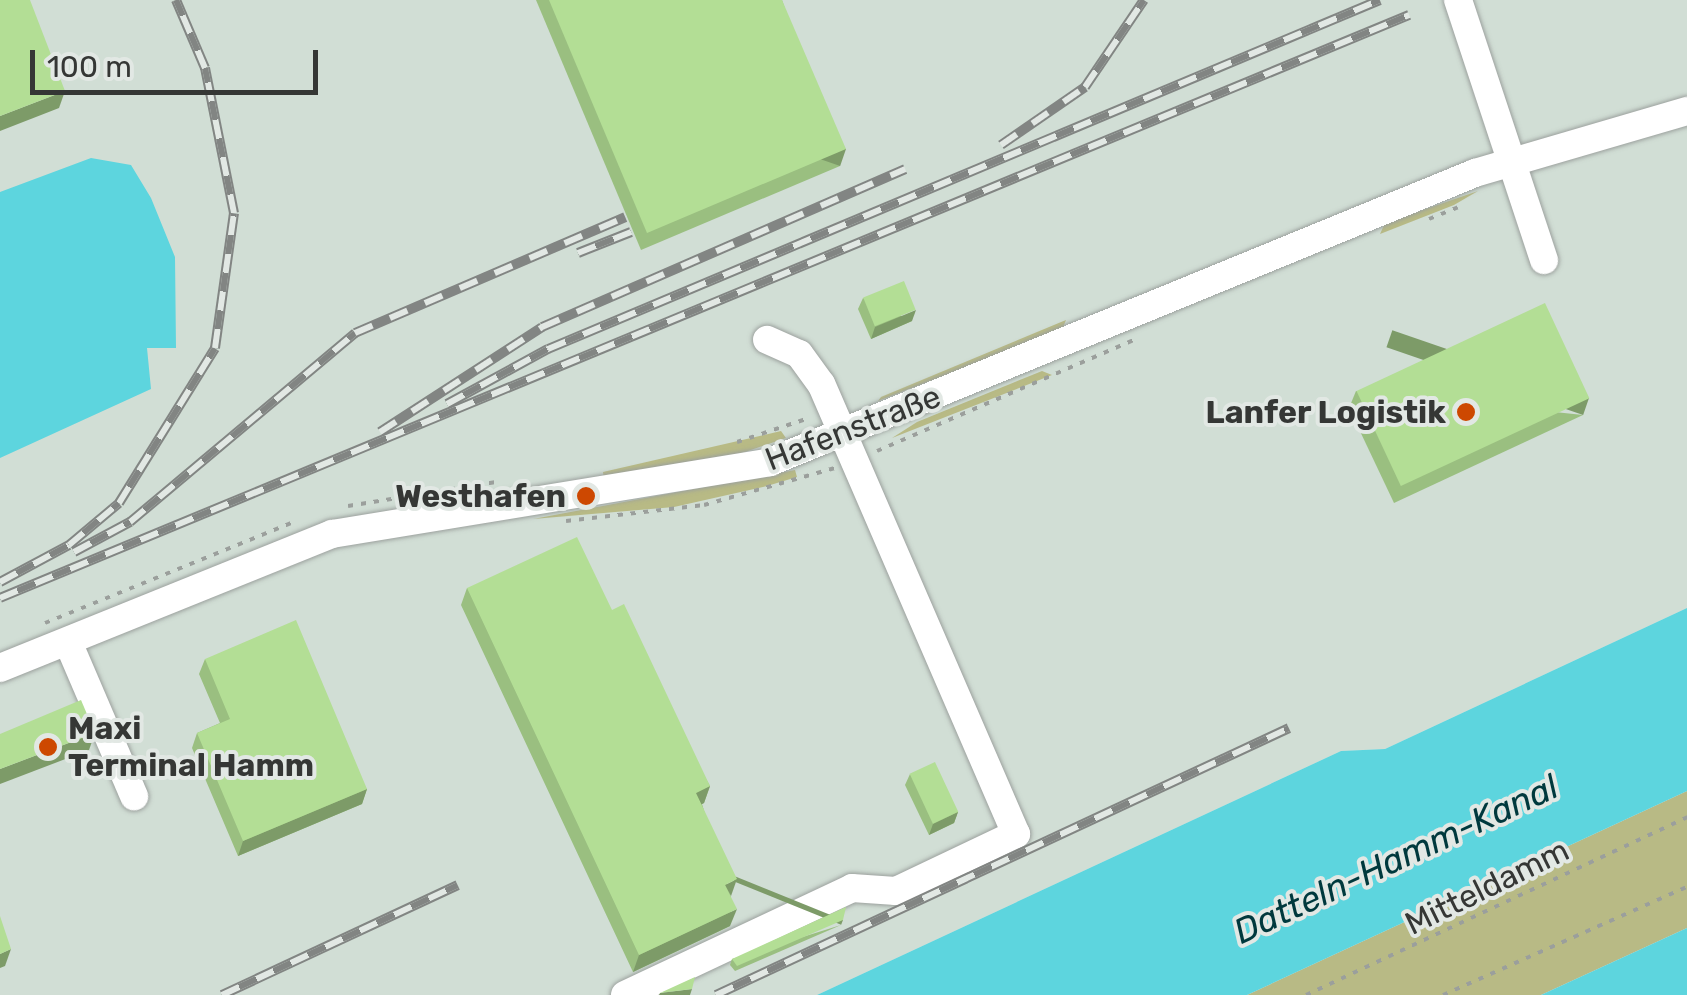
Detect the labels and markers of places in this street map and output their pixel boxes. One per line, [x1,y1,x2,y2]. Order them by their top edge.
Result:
place label: Lanfer Logistik [1205,393,1446,431]
marker: Lanfer Logistik [1455,401,1477,423]
place label: Westhafen [395,477,566,515]
marker: Westhafen [575,485,597,507]
place label: Maxi Terminal Hamm [68,710,314,785]
marker: Maxi Terminal Hamm [37,736,59,758]

